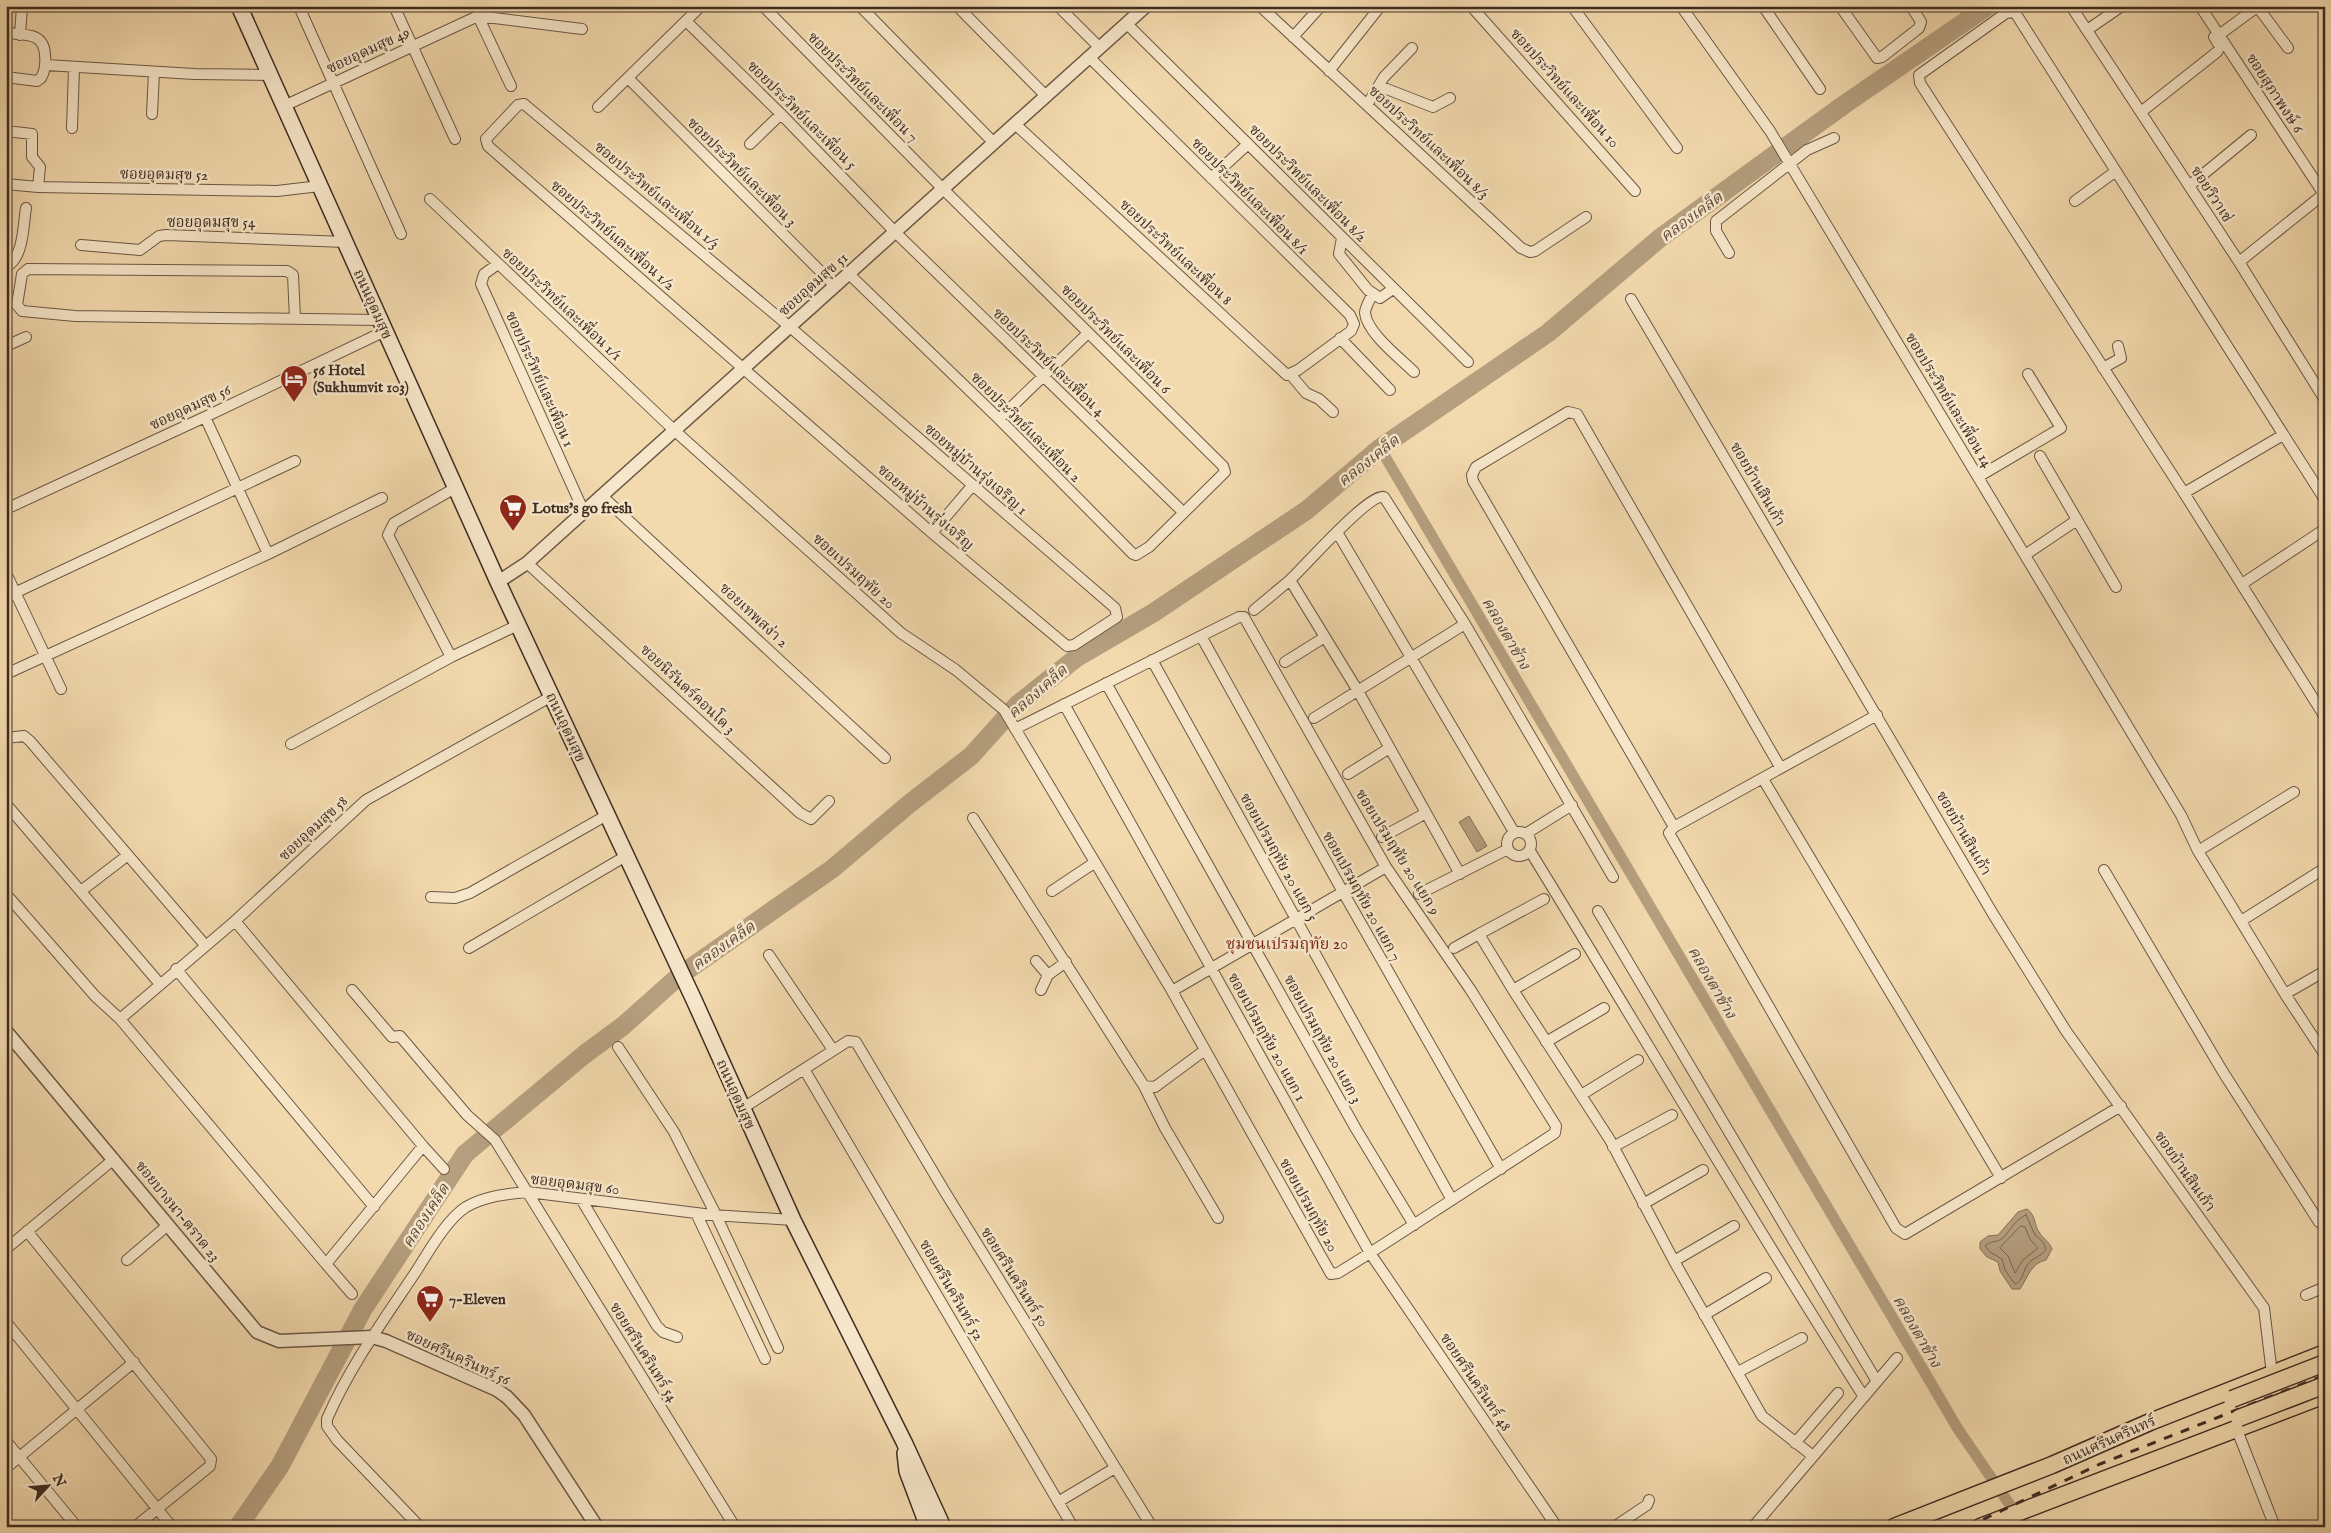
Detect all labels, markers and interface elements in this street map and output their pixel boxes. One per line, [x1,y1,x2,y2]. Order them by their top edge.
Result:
street label: ซอยอุดมสุข 49 [324,23,413,79]
street label: ซอยประวิทย์และเพื่อน 10 [1506,23,1625,152]
street label: ซอยประวิทย์และเพื่อน 7 [804,27,923,146]
street label: ซอยสุภาพงษ์ 6 [2241,49,2309,138]
street label: ซอยประวิทย์และเพื่อน 5 [743,55,862,174]
street label: ซอยประวิทย์และเพื่อน 8/3 [1364,80,1494,203]
street label: ซอยประวิทย์และเพื่อน 3 [683,112,802,231]
street label: ซอยประวิทย์และเพื่อน 8/2 [1245,119,1372,246]
street label: ซอยประวิทย์และเพื่อน 8/1 [1187,132,1314,259]
street label: ซอยประวิทย์และเพื่อน 1/3 [590,136,724,253]
street label: ซอยวิวาเช่ [2186,162,2237,226]
street label: ซอยอุดมสุข 52 [120,164,208,186]
street label: ซอยประวิทย์และเพื่อน 1/2 [546,175,680,295]
water label: คลองเคล็ด [1657,188,1728,247]
street label: ซอยประวิทย์และเพื่อน 8 [1115,194,1237,310]
street label: ซอยอุดมสุข 54 [167,213,256,233]
street label: ซอยประวิทย์และเพื่อน 1/1 [498,242,627,365]
street label: ซอยอุดมสุข 51 [775,248,853,321]
street label: ถนนอุดมสุข [348,266,396,343]
street label: ซอยประวิทย์และเพื่อน 6 [1057,279,1176,399]
street label: ซอยประวิทย์และเพื่อน 4 [989,302,1111,421]
street label: ซอยประวิทย์และเพื่อน 1 [501,307,580,450]
street label: ซอยประวิทย์และเพื่อน 14 [1901,328,1998,472]
place label: 56 Hotel (Sukhumvit 103) [313,361,409,397]
hotel icon: 56 Hotel (Sukhumvit 103) [279,364,309,403]
street label: ซอยประวิทย์และเพื่อน 2 [966,367,1086,487]
street label: ซอยอุดมสุข 56 [147,380,235,435]
street label: ซอยหมู่บ้านรุ่งเจริญ 1 [921,419,1031,519]
water label: คลองเคล็ด [1335,431,1405,492]
street label: ซอยบ้านสินเก้า [1726,439,1789,530]
street label: ซอยหมู่บ้านรุ่งเจริญ [874,460,978,554]
supermarket icon: Lotus's go fresh [498,493,528,532]
place label: Lotus's go fresh [532,499,633,518]
street label: ซอยเปรมฤทัย 20 [809,529,899,613]
street label: ซอยเทพสง่า 2 [715,579,792,652]
water label: คลองตาช้าง [1477,594,1534,675]
street label: ซอยนิรันดร์คอนโด 3 [636,639,741,738]
water label: คลองเคล็ด [1004,661,1073,724]
street label: ถนนอุดมสุข [540,689,590,766]
street label: ซอยเปรมฤทัย 20 แยก 9 [1351,786,1444,919]
street label: ซอยบ้านสินเก้า [1932,788,1995,879]
street label: ซอยเปรมฤทัย 20 แยก 5 [1235,790,1322,925]
street label: ซอยอุดมสุข 58 [275,792,352,866]
street label: ซอยเปรมฤทัย 20 แยก 7 [1318,828,1405,965]
water label: คลองเคล็ด [689,917,760,976]
district label: ชุมชนเปรมฤทัย 20 [1226,935,1348,955]
water label: คลองตาช้าง [1683,943,1740,1024]
street label: ซอยเปรมฤทัย 20 แยก 1 [1223,970,1310,1105]
street label: ซอยเปรมฤทัย 20 แยก 3 [1279,972,1366,1107]
street label: ถนนอุดมสุข [711,1056,759,1133]
street label: ซอยบ้านสินเก้า [2150,1127,2219,1215]
street label: ซอยเปรมฤทัย 20 [1275,1155,1342,1255]
street label: ซอยบางนา-ตราด 23 [131,1157,224,1266]
street label: ซอยอุดมสุข 60 [529,1170,621,1200]
water label: คลองเคล็ด [399,1180,455,1252]
street label: ซอยศรีนครินทร์ 50 [976,1223,1054,1331]
street label: ซอยศรีนครินทร์ 52 [915,1236,989,1344]
supermarket icon: 7-Eleven [415,1284,445,1323]
place label: 7-Eleven [449,1290,506,1309]
water label: คลองตาช้าง [1888,1292,1945,1373]
street label: ซอยศรีนครินทร์ 54 [605,1298,683,1406]
street label: ซอยศรีนครินทร์ 56 [403,1324,514,1390]
street label: ซอยศรีนครินทร์ 48 [1436,1329,1516,1435]
street label: ถนนศรีนครินทร์ [2059,1410,2160,1470]
north arrow [22,1460,72,1510]
text: N [48,1470,70,1490]

